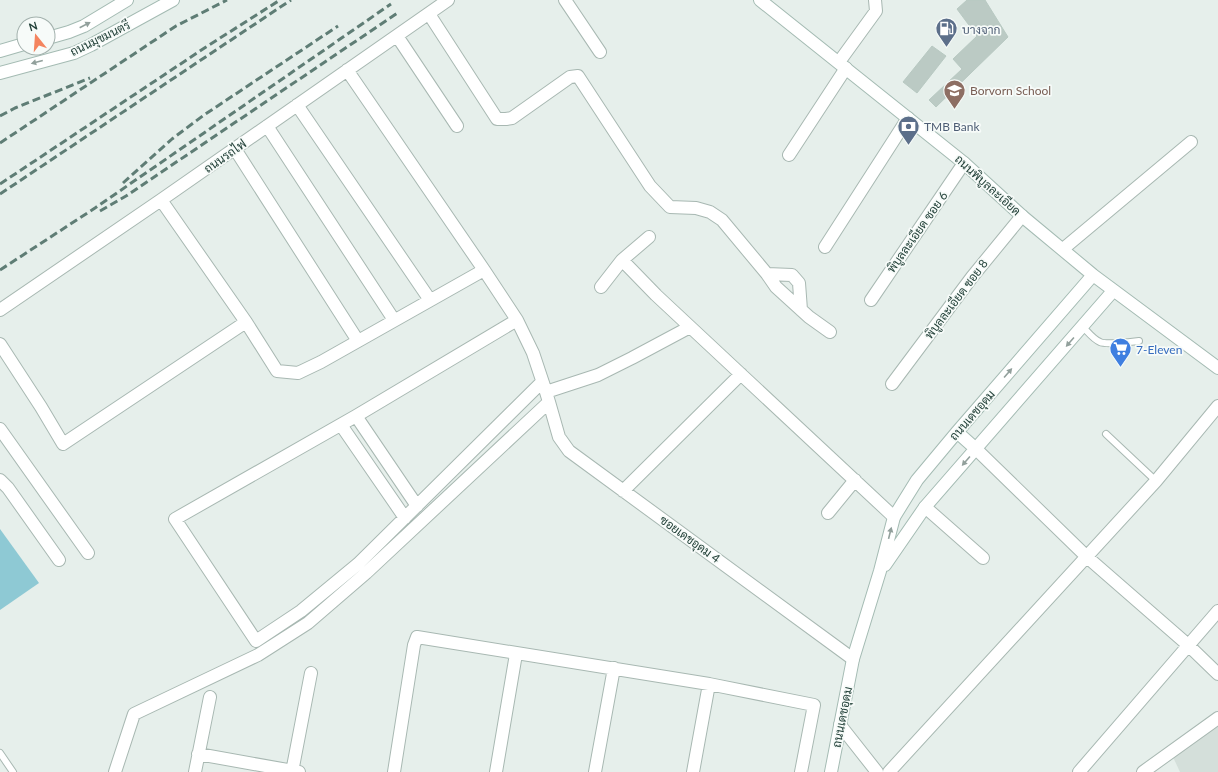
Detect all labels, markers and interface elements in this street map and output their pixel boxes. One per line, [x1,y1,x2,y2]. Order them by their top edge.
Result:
north arrow [16,16,56,56]
fuel station icon: บางจาก [934,16,960,49]
street label: ถนนมุขมนตรี [68,17,133,61]
text: N [27,19,39,33]
one-way arrow [79,22,90,28]
place label: บางจาก [962,22,1001,37]
one-way arrow [31,60,43,66]
school or university icon: Borvorn School [941,77,967,110]
place label: Borvorn School [970,83,1051,98]
bank icon: TMB Bank [896,113,922,146]
place label: TMB Bank [924,119,980,134]
street label: ถนนรถไฟ [201,136,249,176]
street label: ถนนพิบูลละเอียด [951,151,1024,219]
street label: พิบูลละเอียด ซอย 6 [883,188,951,276]
street label: พิบูลละเอียด ซอย 8 [921,256,992,342]
supermarket icon: 7-Eleven [1107,336,1133,369]
one-way arrow [1065,337,1074,347]
place label: 7-Eleven [1136,342,1182,357]
one-way arrow [1003,368,1012,379]
street label: ถนนเดชอุดม [946,387,999,445]
one-way arrow [961,456,970,466]
street label: ซอยเดชอุดม 4 [656,512,723,568]
one-way arrow [887,527,893,539]
street label: ถนนเดชอุดม [829,685,857,749]

